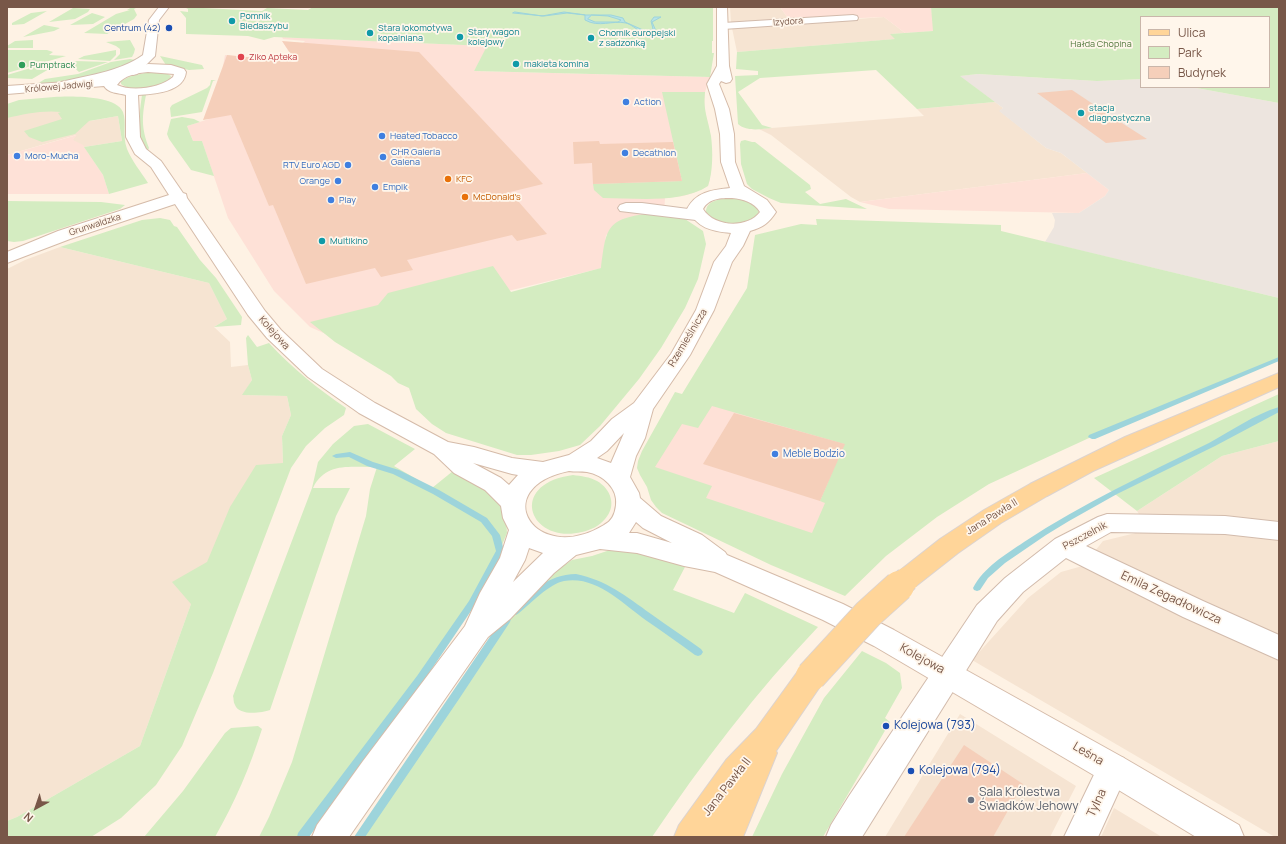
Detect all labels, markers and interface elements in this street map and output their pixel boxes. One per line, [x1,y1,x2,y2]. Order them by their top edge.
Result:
place label: Pomnik Biedaszybu [240,11,288,32]
marker: Pomnik Biedaszybu [227,16,237,26]
street label: Izydora [773,16,803,28]
legend [1140,16,1270,88]
place label: Centrum (42) [104,23,161,33]
marker: Centrum (42) [164,23,174,33]
place label: Stara lokomotywa kopalniana [378,23,452,44]
text: Ulica [1178,24,1205,41]
place label: Stary wagon kolejowy [468,27,520,48]
marker: Stara lokomotywa kopalniana [365,28,375,38]
place label: Chomik europejski z sadzonką [599,28,675,49]
marker: Stary wagon kolejowy [455,32,465,42]
marker: Chomik europejski z sadzonką [586,33,596,43]
park label: Hałda Chopina [1070,39,1132,49]
text: Park [1178,44,1202,61]
marker: Ziko Apteka [236,52,246,62]
place label: Ziko Apteka [249,52,297,62]
marker: makieta komina [511,59,521,69]
place label: makieta komina [524,59,589,69]
marker: Pumptrack [17,60,27,70]
place label: Pumptrack [30,60,75,70]
text: Budynek [1178,64,1226,81]
street label: Królowej Jadwigi [25,79,93,95]
marker: Action [621,97,631,107]
place label: Action [634,97,661,107]
place label: stacja diagnostyczna [1089,103,1150,124]
marker: stacja diagnostyczna [1076,108,1086,118]
marker: Heated Tobacco [377,131,387,141]
place label: Heated Tobacco [390,131,457,141]
place label: CHR Galeria Galena [391,147,440,168]
marker: Decathlon [620,148,630,158]
place label: Decathlon [633,148,676,158]
marker: Moro-Mucha [12,151,22,161]
place label: Moro-Mucha [25,151,78,161]
marker: CHR Galeria Galena [378,152,388,162]
place label: RTV Euro AGD [283,160,340,170]
marker: RTV Euro AGD [343,160,353,170]
marker: KFC [443,174,453,184]
place label: KFC [456,174,472,184]
place label: Orange [299,176,330,186]
marker: Orange [333,176,343,186]
marker: Empik [370,182,380,192]
place label: Empik [383,182,408,192]
marker: McDonald's [460,192,470,202]
place label: McDonald's [473,192,521,202]
marker: Play [326,195,336,205]
place label: Play [339,195,356,205]
street label: Grunwaldzka [68,212,122,238]
marker: Multikino [317,236,327,246]
place label: Multikino [330,236,368,246]
street label: Rzemieślnicza [666,307,710,369]
street label: Kolejowa [256,314,292,352]
place label: Meble Bodzio [783,448,845,460]
marker: Meble Bodzio [770,449,780,459]
street label: Jana Pawła II [964,497,1020,537]
street label: Pszczelnik [1061,519,1109,553]
street label: Emila Zegadłowicza [1118,568,1224,628]
street label: Kolejowa [897,641,947,677]
place label: Kolejowa (793) [894,719,976,733]
marker: Kolejowa (793) [881,721,891,731]
street label: Leśna [1070,739,1106,769]
street label: Jana Pawła II [700,755,754,819]
place label: Kolejowa (794) [919,764,1001,778]
marker: Kolejowa (794) [906,766,916,776]
place label: Sala Królestwa Świadków Jehowy [979,786,1079,814]
street label: Tylna [1084,787,1110,819]
north arrow [16,788,56,828]
marker: Sala Królestwa Świadków Jehowy [966,795,976,805]
text: N [20,809,36,826]

